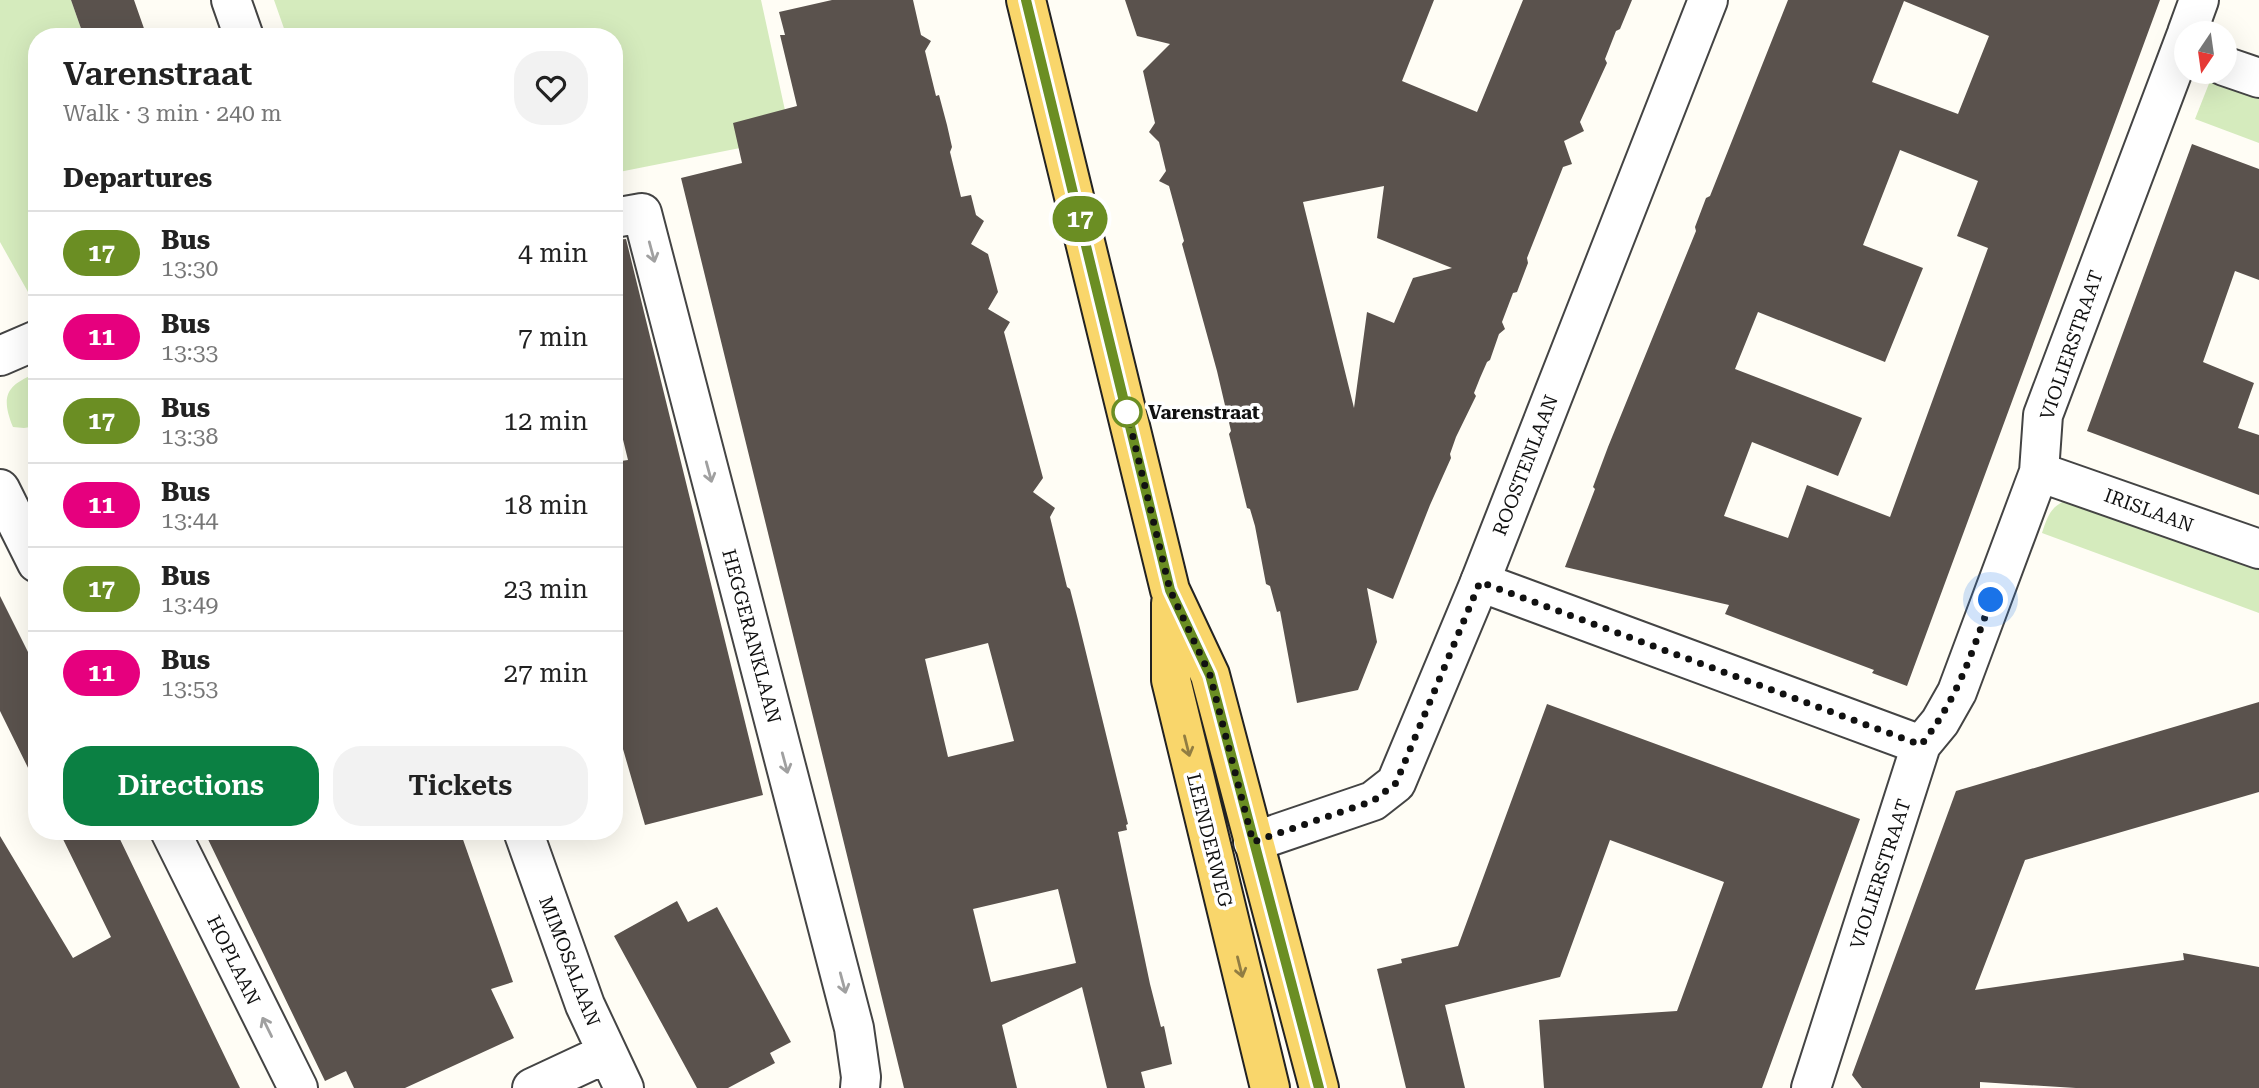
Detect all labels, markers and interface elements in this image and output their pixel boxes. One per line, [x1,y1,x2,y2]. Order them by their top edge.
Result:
north arrow [2174,21,2236,84]
map controls [2174,21,2237,84]
button: heart [514,51,588,125]
text: Varenstraat [63,54,252,93]
text: Walk · 3 min · 240 m [63,100,282,127]
text: Departures [63,163,212,193]
line badge: 17 [1048,196,1112,242]
text: 17 [1067,205,1093,233]
text: Bus [161,225,210,255]
text: 4 min [518,238,588,268]
text: 17 [88,239,115,267]
one-way arrow [646,240,659,263]
text: 13:30 [161,255,218,282]
street label: VIOLIERSTRAAT [2035,267,2108,423]
text: Bus [161,309,210,339]
text: 7 min [518,322,588,352]
text: 11 [88,323,115,351]
text: 13:33 [161,339,218,366]
street label: ROOSTENLAAN [1488,392,1563,539]
text: Bus [161,393,210,423]
marker: Varenstraat [1112,397,1142,427]
place label: Varenstraat [1148,401,1260,424]
text: 12 min [504,406,588,436]
text: 17 [88,407,115,435]
text: 13:38 [161,423,218,450]
one-way arrow [703,460,716,483]
text: Bus [161,477,210,507]
street label: IRISLAAN [2101,484,2197,537]
text: 18 min [504,490,588,520]
text: 11 [88,491,115,519]
text: 13:44 [161,507,218,534]
street label: HEGGERANKLAAN [717,547,786,726]
text: Bus [161,561,210,591]
text: 23 min [504,574,588,604]
text: 17 [88,575,115,603]
your location [1973,582,2008,617]
text: 13:49 [161,591,218,618]
text: Bus [161,645,210,675]
text: 27 min [504,658,588,688]
text: 11 [88,659,115,687]
text: 13:53 [161,675,218,702]
one-way arrow [1181,734,1194,757]
button: Directions [63,746,319,826]
button: Tickets [333,746,588,826]
one-way arrow [779,752,792,774]
street label: LEENDERWEG [1182,771,1237,910]
street label: VIOLIERSTRAAT [1845,796,1916,952]
street label: MIMOSALAAN [534,893,605,1029]
street label: HOPLAAN [202,912,265,1009]
one-way arrow [1234,956,1247,978]
one-way arrow [837,972,850,994]
one-way arrow [260,1017,274,1038]

